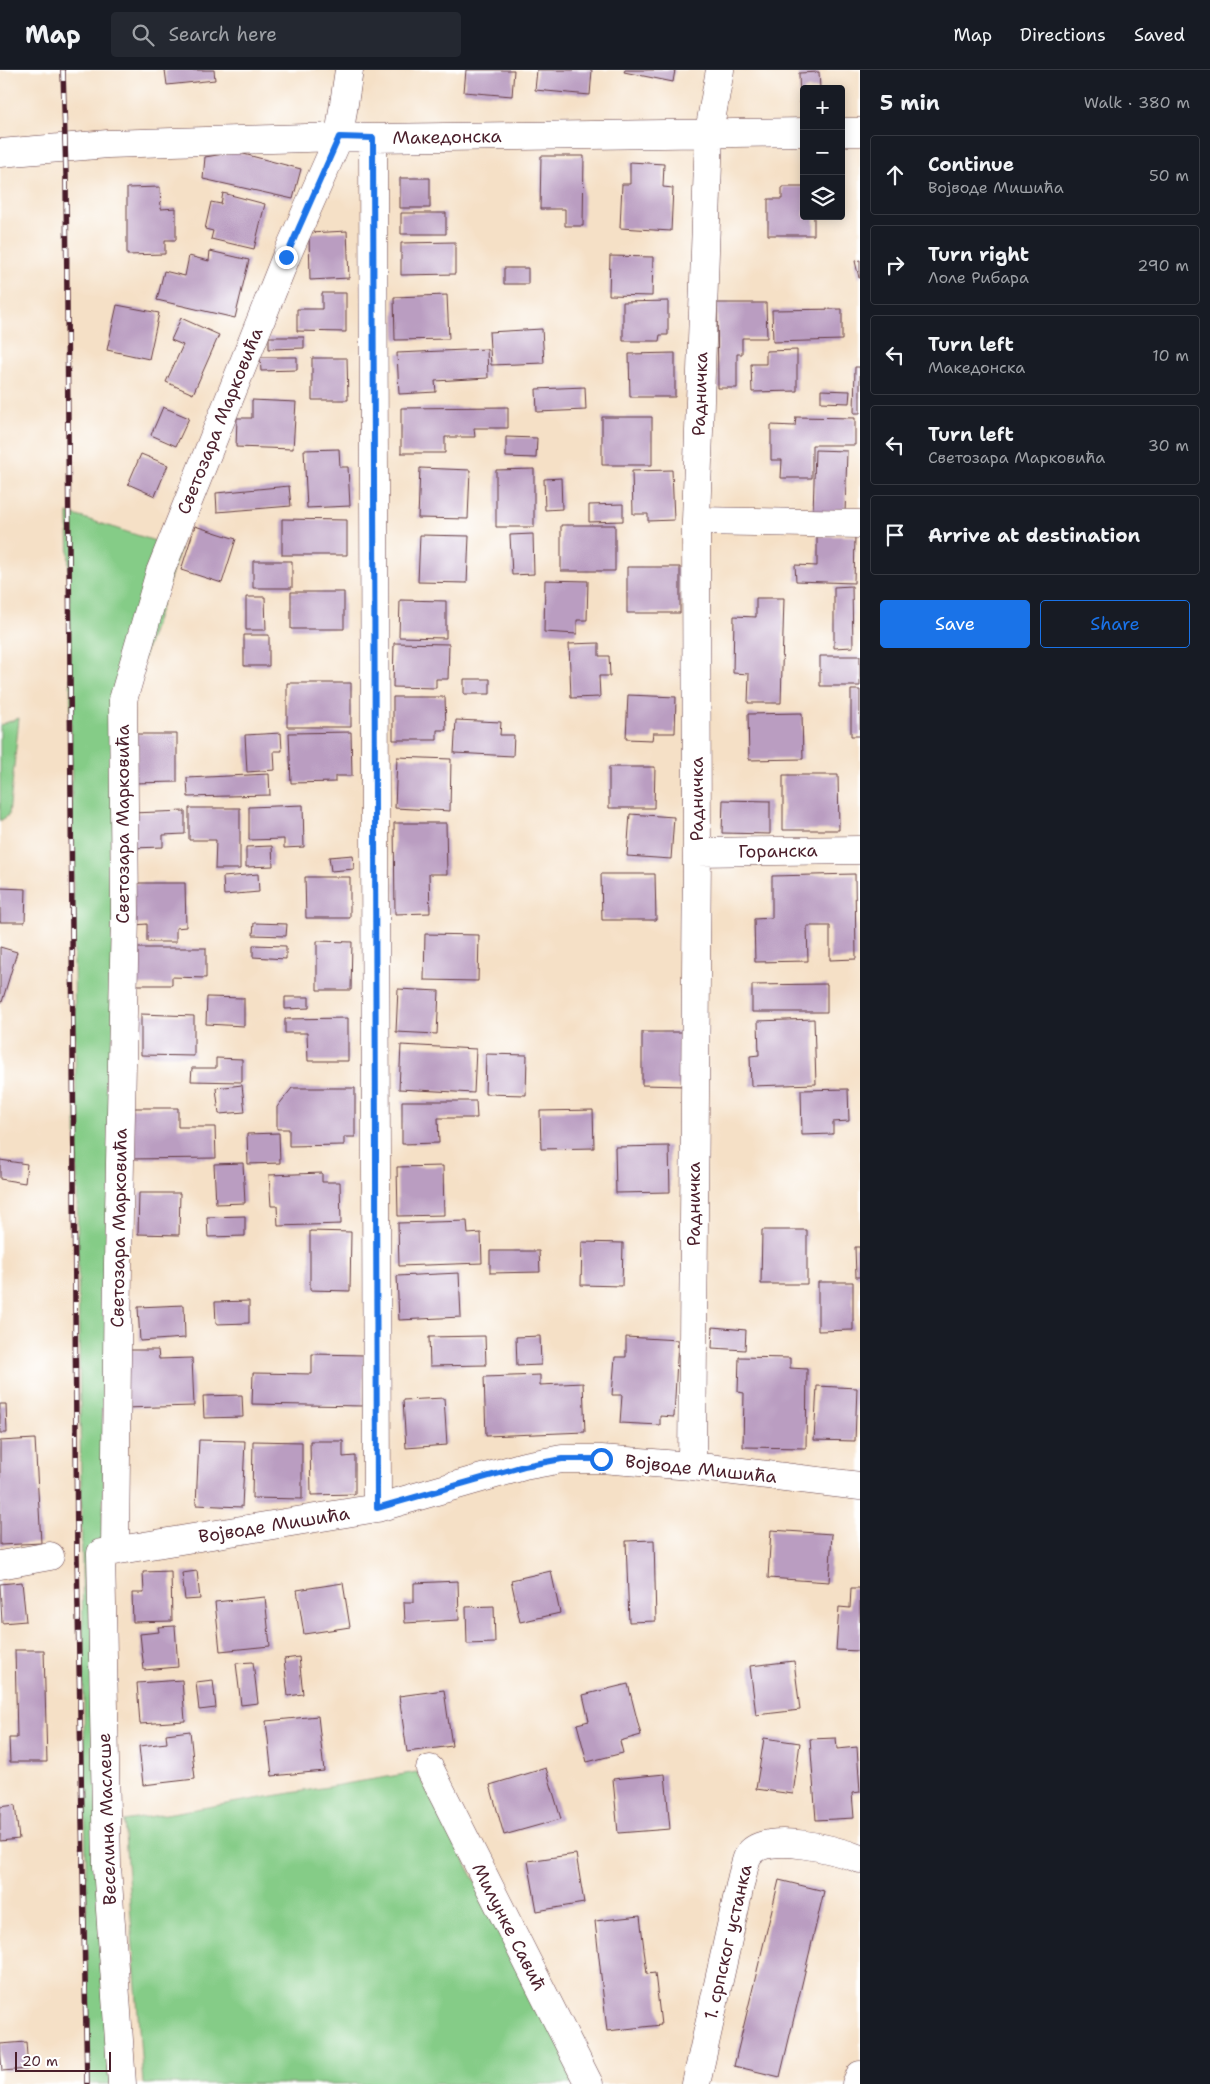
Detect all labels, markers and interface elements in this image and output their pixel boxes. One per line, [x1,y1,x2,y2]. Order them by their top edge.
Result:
search box [111,12,461,57]
text: Map [25,19,81,51]
icon: search [129,21,157,49]
text: Search here [169,22,277,47]
text: Map [954,23,992,47]
text: Directions [1020,23,1106,47]
text: Saved [1134,23,1185,47]
map controls [800,85,845,220]
button: + [800,85,845,130]
text: 5 min [880,89,940,117]
text: Walk · 380 m [1084,92,1190,113]
street label: Македонска [392,124,502,150]
button: − [800,130,845,175]
text: Continue [928,152,1014,177]
icon: ahead [881,161,909,189]
text: 50 m [1149,165,1189,186]
button: layers [800,175,845,220]
text: Војводе Мишића [928,177,1064,198]
text: Turn right [928,242,1029,267]
route end [275,246,298,269]
icon: right [881,251,909,279]
text: 290 m [1137,255,1189,276]
text: Лоле Рибара [928,267,1029,288]
street label: Светозара Марковића [172,324,268,518]
text: Turn left [928,332,1014,357]
icon: left [881,341,909,369]
text: 10 m [1152,345,1189,366]
street label: Радничка [687,351,713,437]
text: Македонска [928,357,1025,378]
text: Turn left [928,422,1014,447]
icon: left [881,431,909,459]
text: 30 m [1148,435,1189,456]
text: Светозара Марковића [928,447,1105,468]
icon: arrive [881,521,909,549]
text: Arrive at destination [928,523,1140,548]
button: Save [880,600,1030,648]
button: Share [1040,600,1190,648]
street label: Светозара Марковића [111,724,135,924]
street label: Радничка [685,757,709,841]
street label: Горанска [738,838,818,864]
street label: Светозара Марковића [105,1128,133,1328]
street label: Радничка [682,1162,706,1246]
route start [590,1448,613,1471]
street label: Војводе Мишића [624,1449,778,1489]
street label: Војводе Мишића [197,1501,351,1549]
street label: Веселина Маслеше [92,1732,122,1906]
street label: Милунке Савић [467,1859,551,1995]
street label: 1. српског устанка [698,1862,758,2022]
scale bar [15,2049,111,2072]
text: 20 m [22,2052,58,2070]

